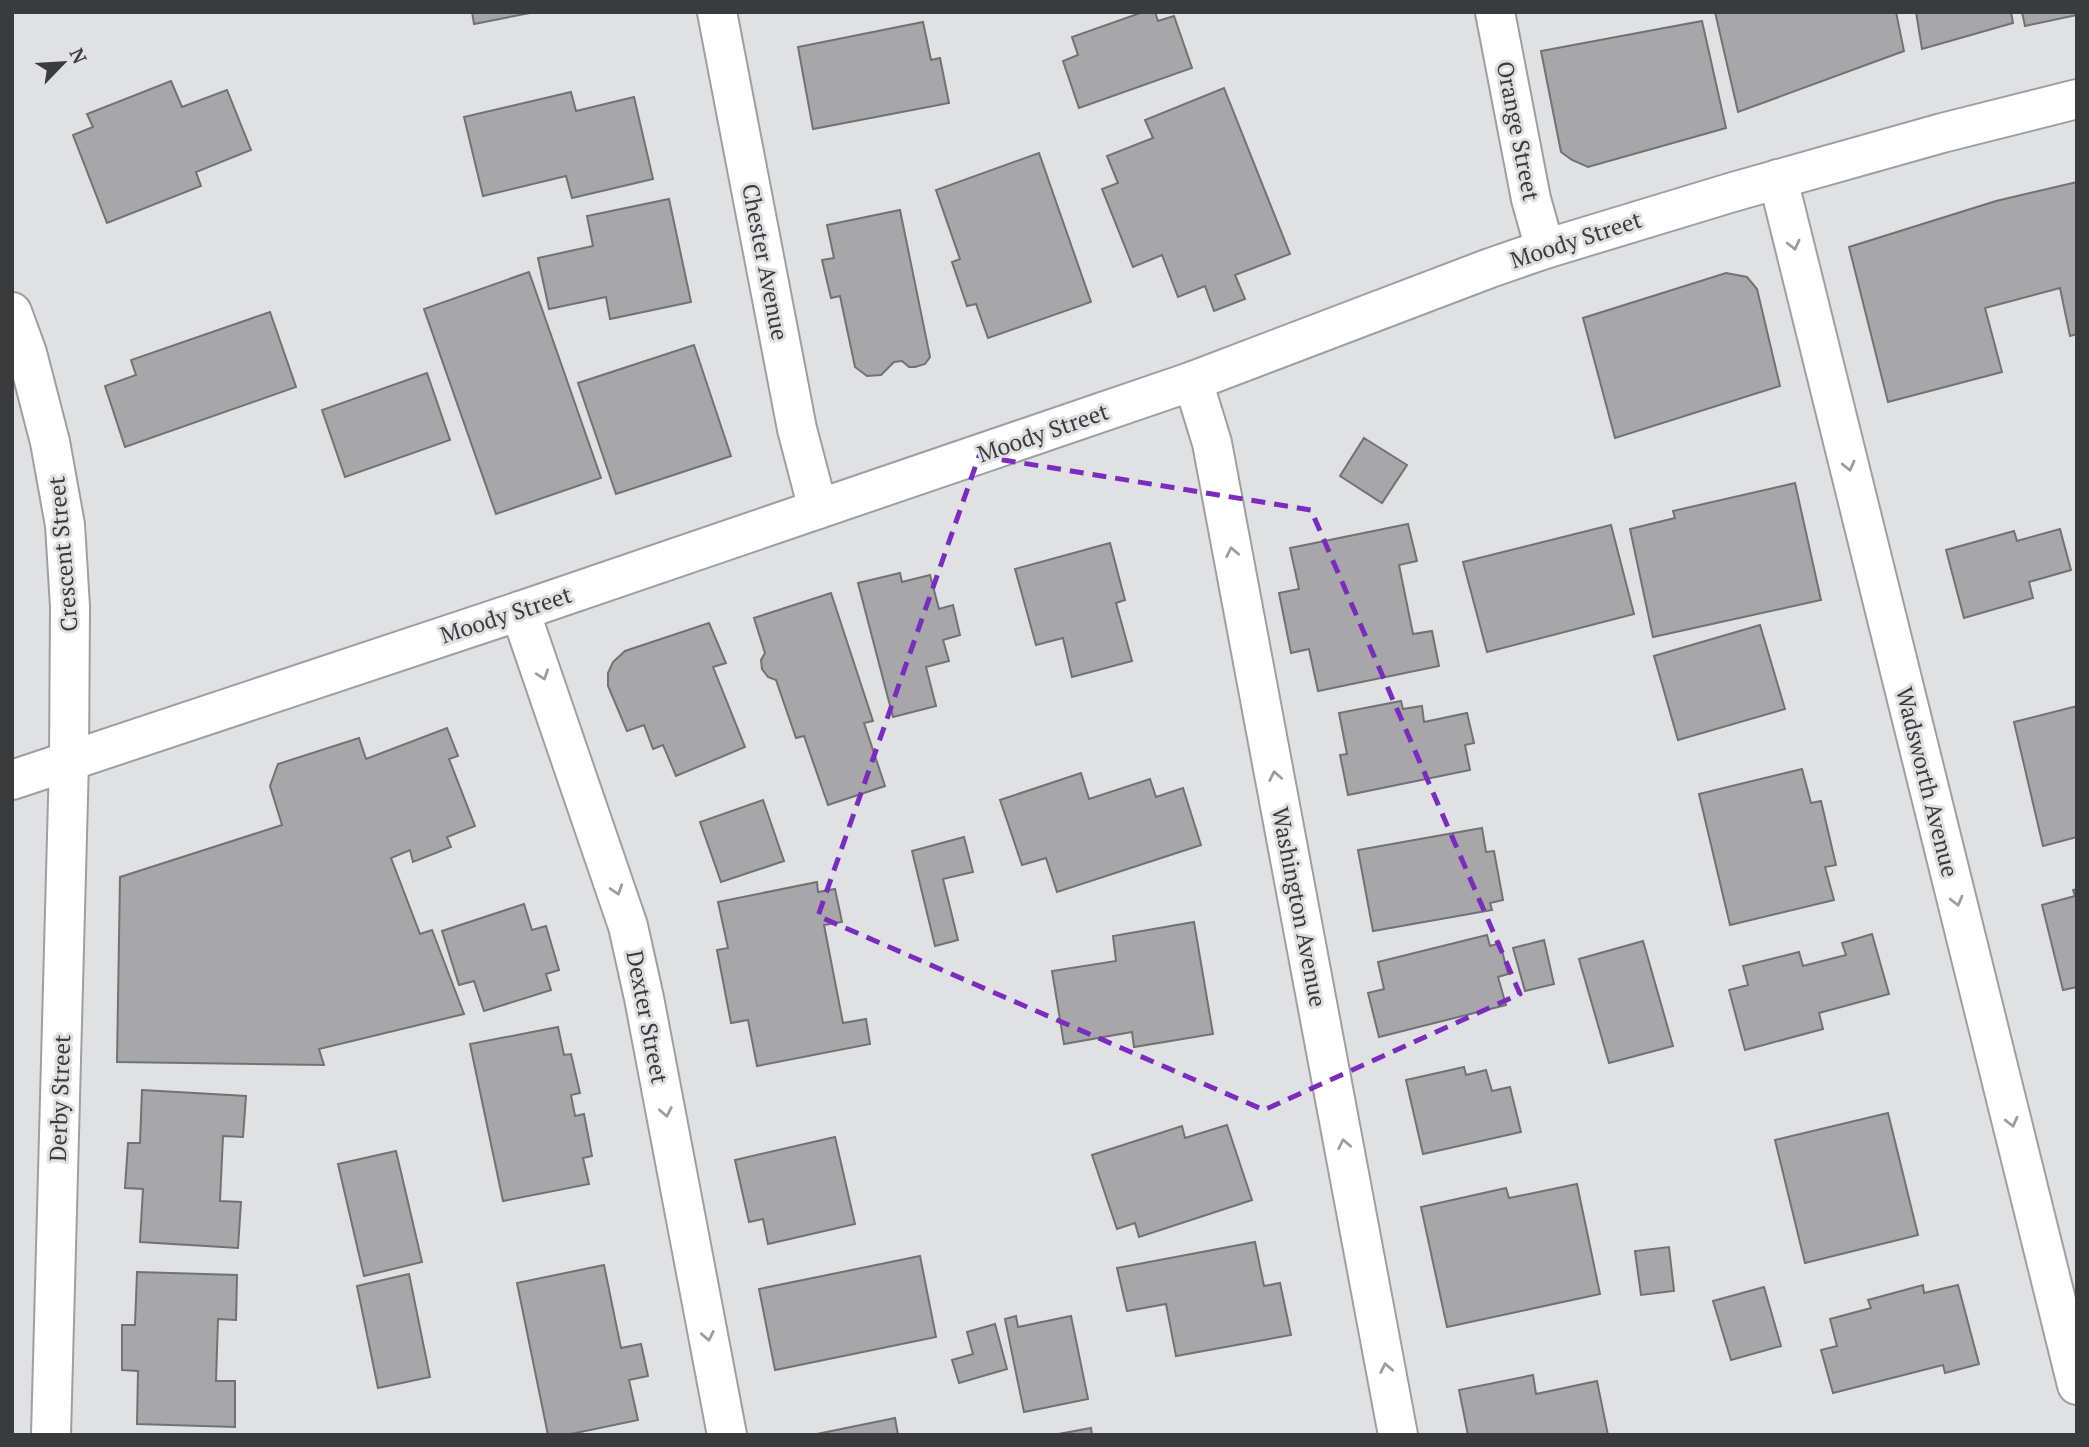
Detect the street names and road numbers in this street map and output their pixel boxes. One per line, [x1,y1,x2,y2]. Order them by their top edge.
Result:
street label: Orange Street [1490,58,1547,204]
street label: Chester Avenue [735,181,796,343]
street label: Moody Street [1506,204,1646,275]
street label: Moody Street [973,395,1113,469]
street label: Crescent Street [40,474,85,633]
street label: Moody Street [436,579,576,650]
street label: Wadsworth Avenue [1889,684,1966,880]
street label: Washington Avenue [1265,804,1334,1010]
street label: Dexter Street [619,948,676,1087]
street label: Derby Street [42,1033,77,1162]

